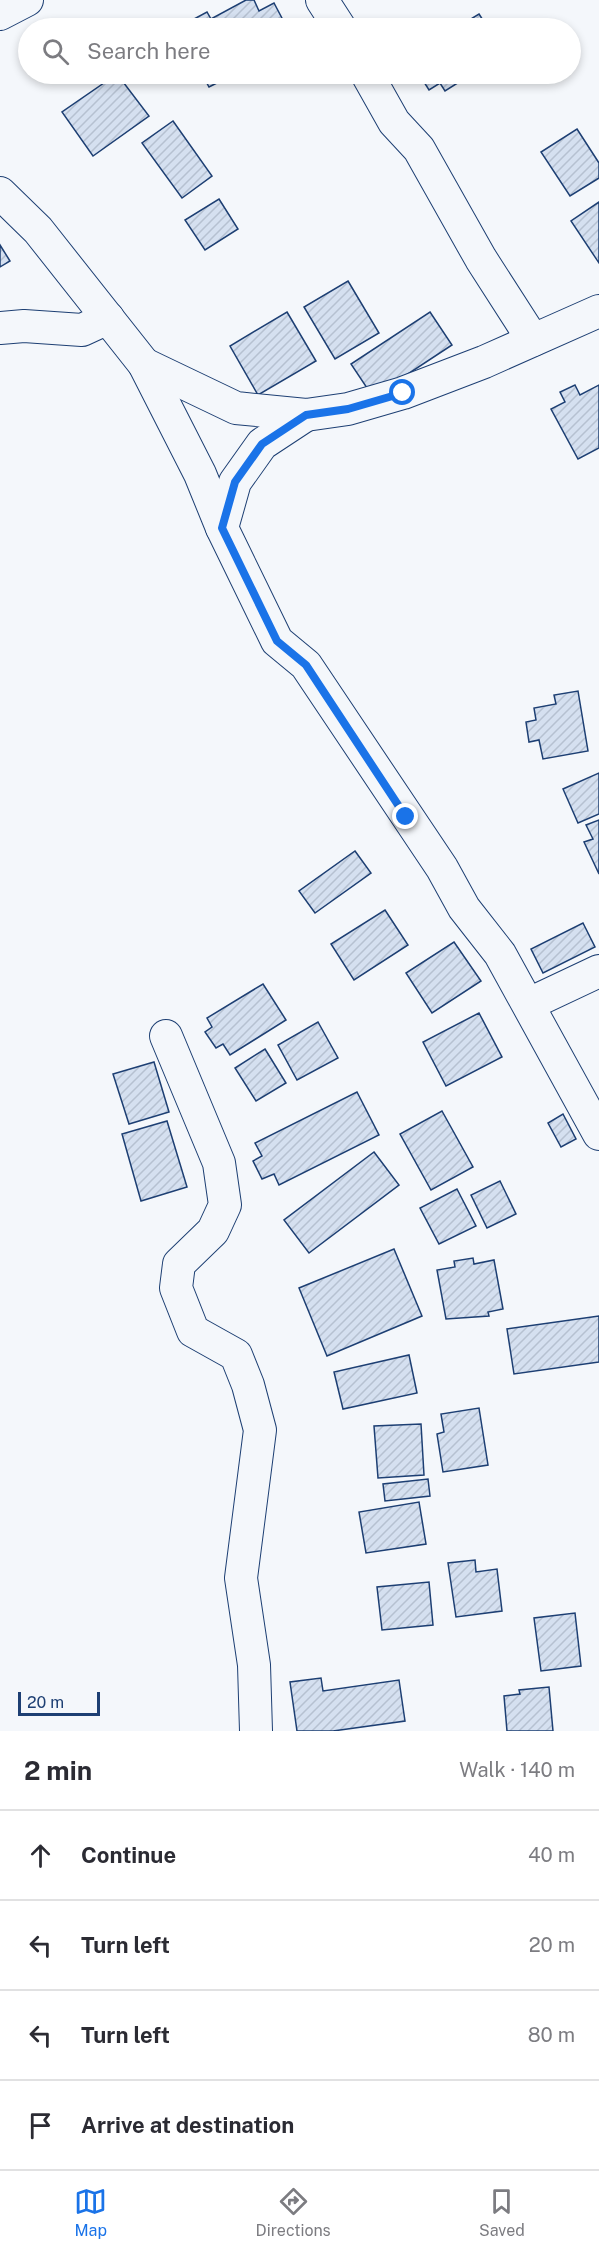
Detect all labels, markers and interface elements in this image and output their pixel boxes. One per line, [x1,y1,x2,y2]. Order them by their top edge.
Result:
search box [18,18,581,84]
icon: search [39,35,72,68]
text: Search here [87,38,211,64]
route start [389,379,415,405]
route end [392,803,418,829]
scale bar [18,1689,100,1716]
text: 20 m [27,1693,64,1712]
text: 2 min [24,1755,92,1786]
text: Walk · 140 m [459,1758,575,1782]
icon: ahead [24,1839,57,1872]
text: Continue [81,1842,176,1868]
text: 40 m [528,1843,575,1867]
icon: left [24,1929,57,1962]
text: Turn left [81,1932,170,1958]
text: 20 m [529,1933,575,1957]
icon: left [24,2019,57,2052]
text: Turn left [81,2022,170,2048]
text: 80 m [528,2023,575,2047]
icon: arrive [24,2109,57,2142]
text: Arrive at destination [81,2112,294,2138]
tab: Map [74,2185,107,2240]
tab: Directions [256,2185,331,2240]
tab: Saved [479,2185,525,2240]

